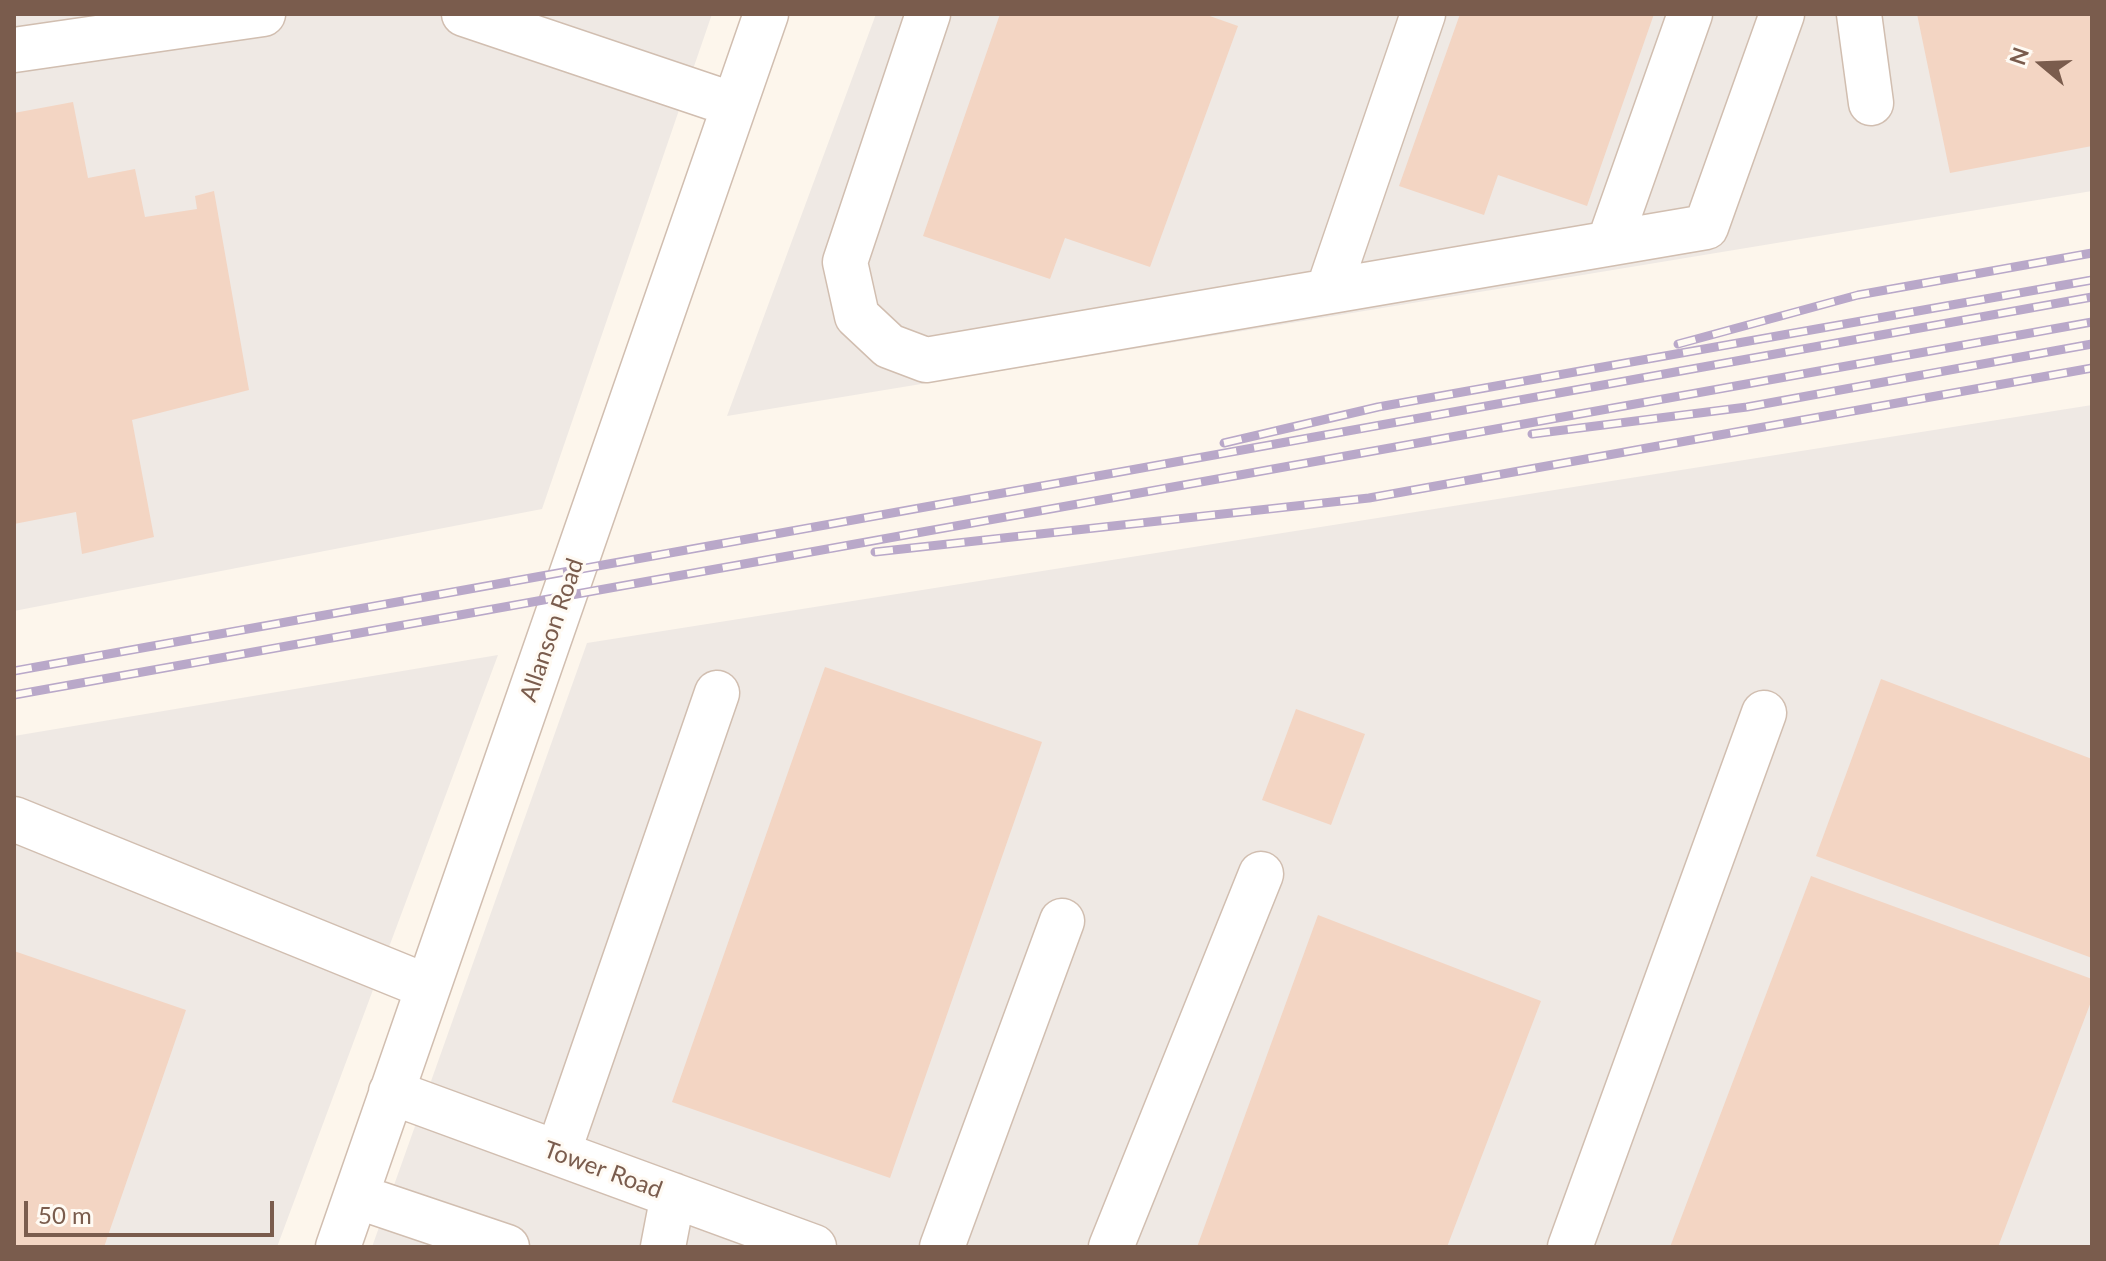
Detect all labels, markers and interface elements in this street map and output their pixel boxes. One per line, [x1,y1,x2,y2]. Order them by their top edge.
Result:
north arrow [2002,24,2082,104]
text: N [2003,44,2034,68]
street label: Allanson Road [514,555,590,705]
street label: Tower Road [540,1135,666,1205]
scale bar [28,1185,278,1235]
text: 50 m [38,1200,92,1229]

